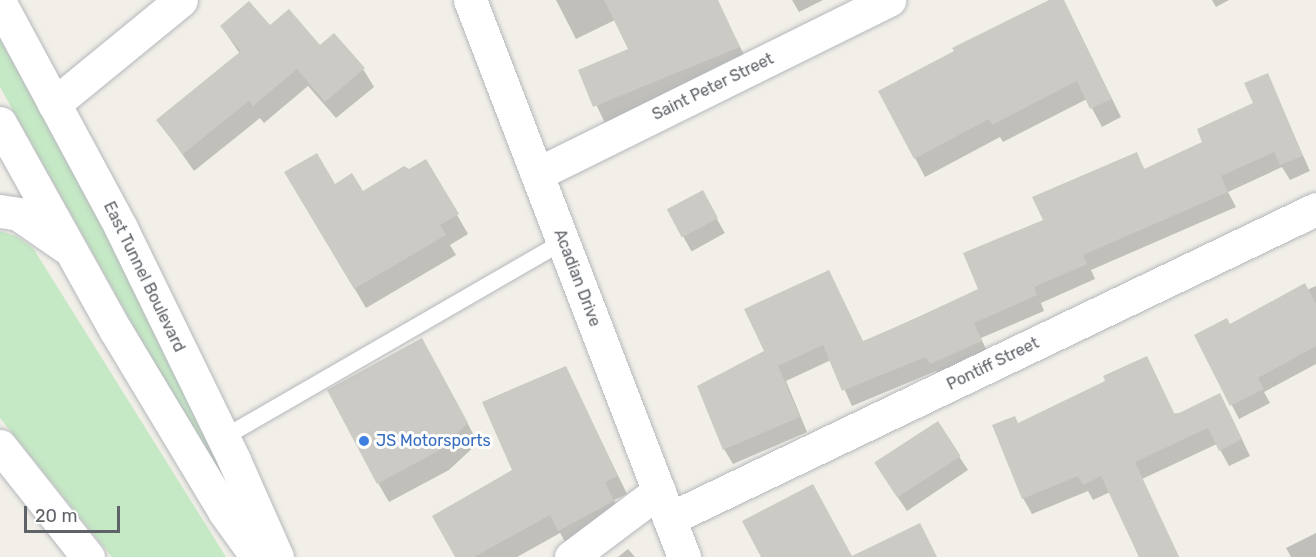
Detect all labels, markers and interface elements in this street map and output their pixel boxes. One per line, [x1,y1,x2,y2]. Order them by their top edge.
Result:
street label: Saint Peter Street [649,49,777,125]
street label: East Tunnel Boulevard [99,198,189,356]
street label: Acadian Drive [550,227,604,329]
street label: Pontiff Street [944,333,1042,395]
place label: JS Motorsports [376,431,491,451]
marker: JS Motorsports [357,434,371,448]
scale bar [27,494,123,532]
text: 20 m [35,505,77,527]

